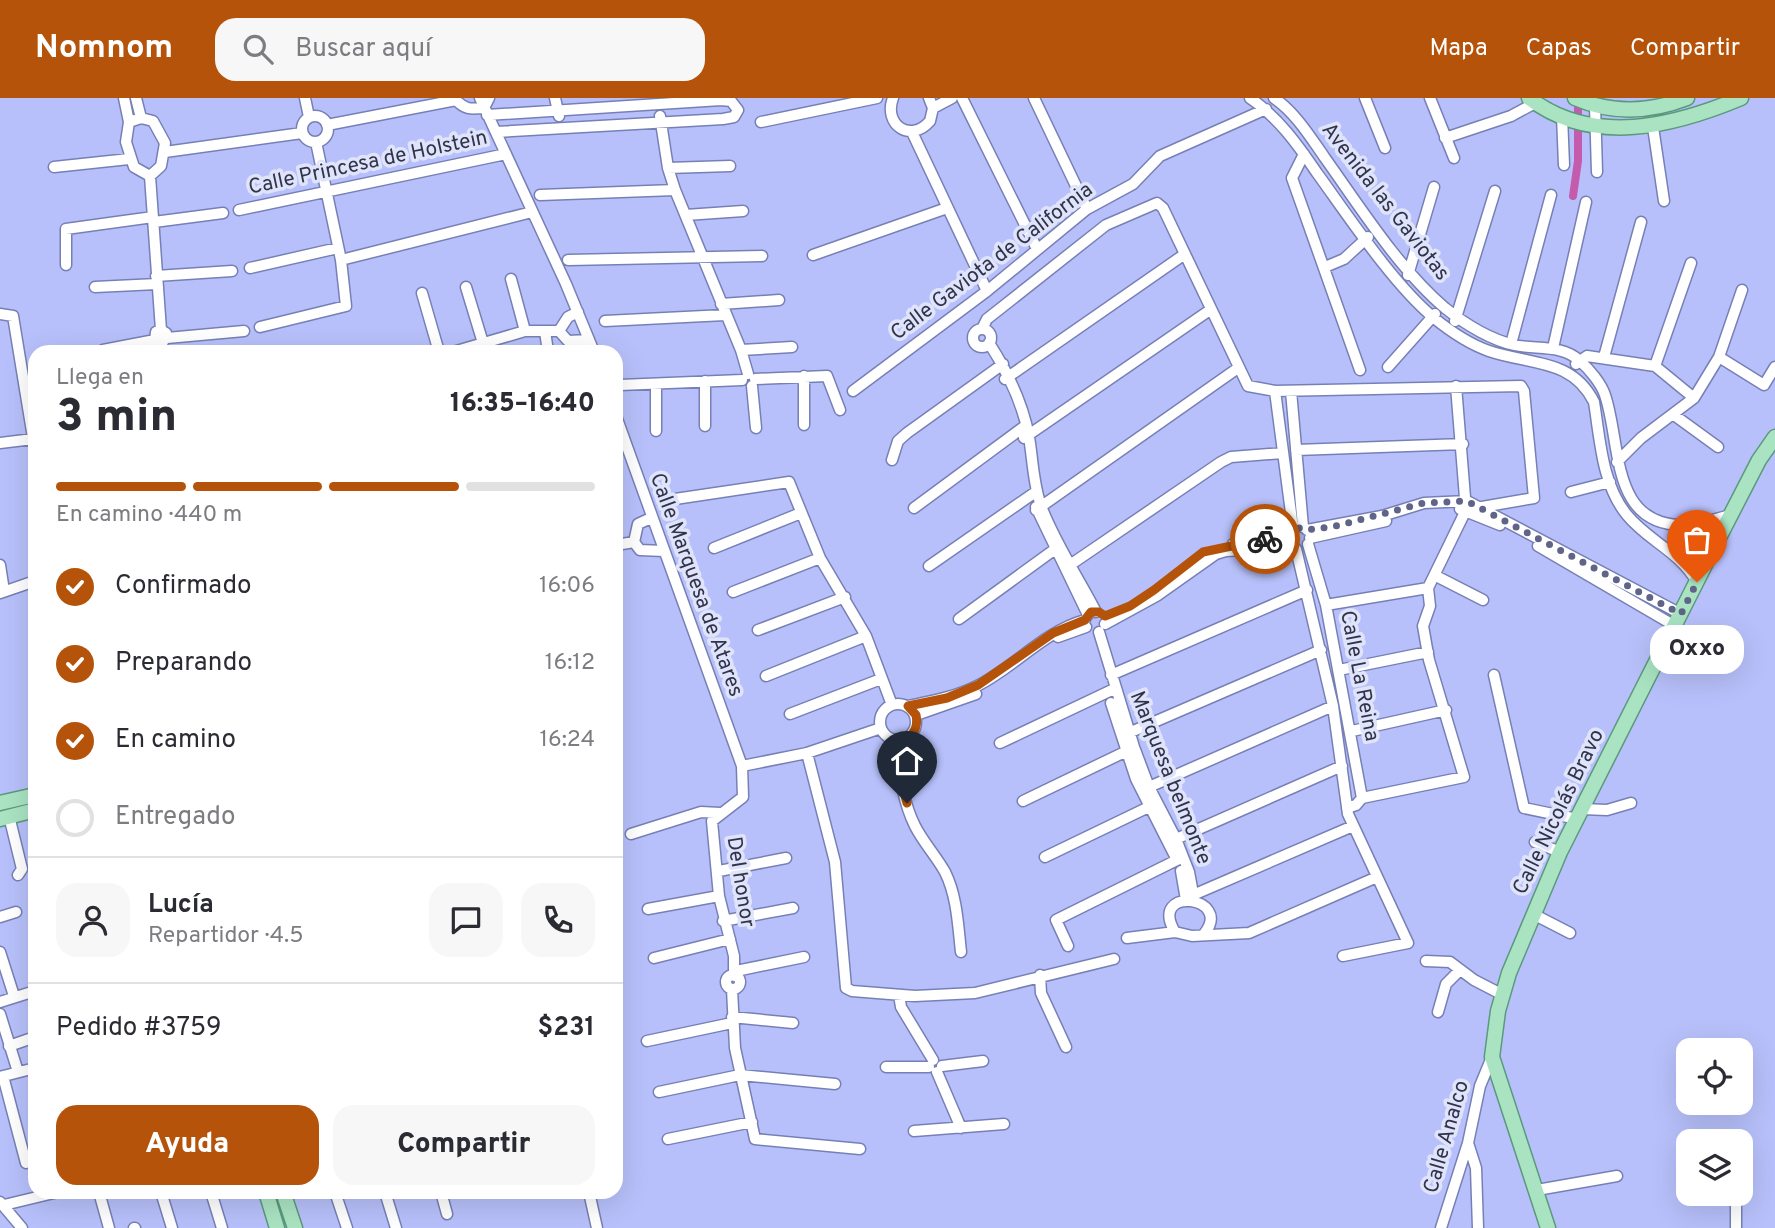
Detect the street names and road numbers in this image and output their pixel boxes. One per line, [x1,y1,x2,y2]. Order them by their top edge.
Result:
street label: Avenida las Gaviotas [1315,118,1455,286]
street label: Calle Princesa de HoIstein [246,124,490,202]
street label: Calle Gaviota de California [885,177,1099,347]
street label: Calle Marquesa de Atares [643,469,749,701]
street label: Calle La Reina [1333,608,1385,744]
street label: Marquesa belmonte [1123,687,1217,869]
street label: Calle Nicolás Bravo [1507,725,1611,899]
street label: Del honor [720,835,760,929]
street label: Calle Analco [1418,1077,1476,1197]

